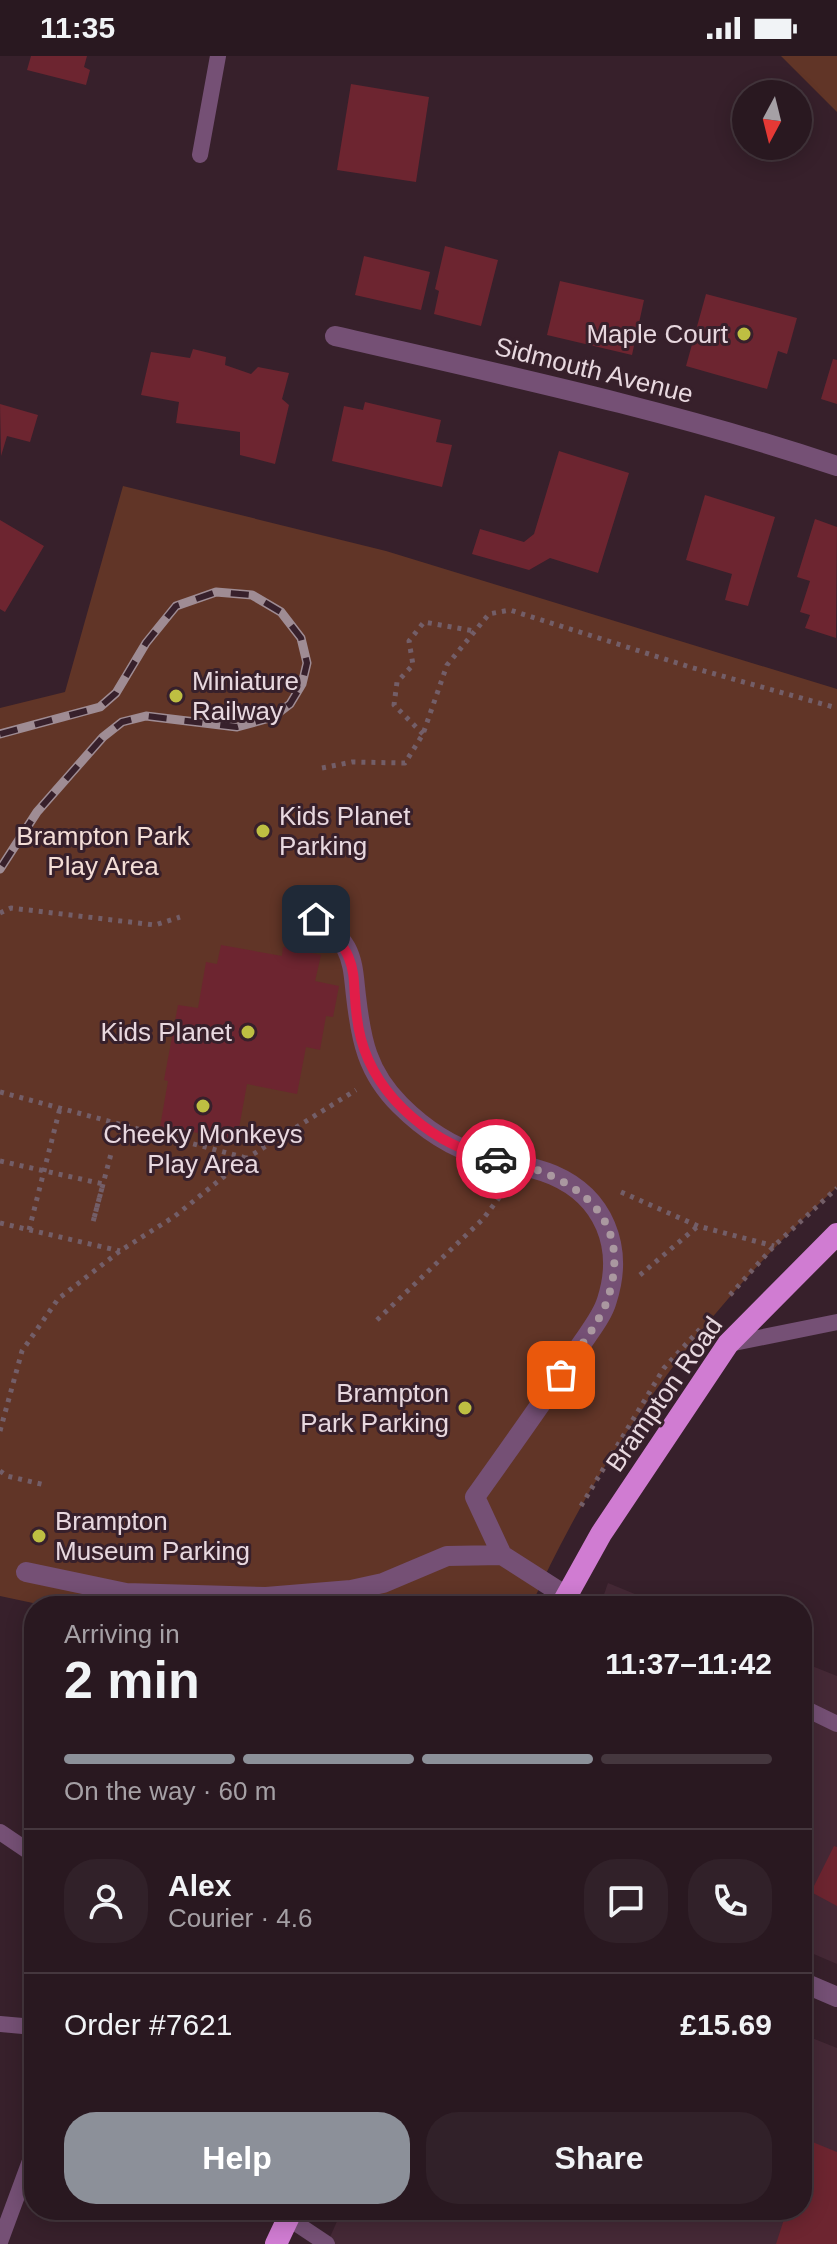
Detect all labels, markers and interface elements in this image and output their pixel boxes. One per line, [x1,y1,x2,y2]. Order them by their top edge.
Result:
text: 11:35 [40,11,115,44]
north arrow [732,80,812,160]
map controls [732,80,812,160]
place label: Maple Court [586,319,729,349]
marker: Maple Court [735,325,753,343]
street label: Sidmouth Avenue [492,331,696,409]
place label: Miniature Railway [192,666,299,726]
marker: Miniature Railway [167,687,185,705]
place label: Kids Planet Parking [279,801,411,861]
park label: Brampton Park Play Area [16,821,191,881]
marker: Kids Planet Parking [254,822,272,840]
pin [282,885,350,953]
icon: home [294,897,338,941]
place label: Kids Planet [100,1017,233,1047]
marker: Kids Planet [239,1023,257,1041]
marker: Cheeky Monkeys Play Area [194,1097,212,1115]
place label: Cheeky Monkeys Play Area [103,1119,303,1179]
courier [456,1119,536,1199]
icon: car [474,1137,518,1181]
street label: Brampton Road [599,1311,729,1477]
pin [527,1341,595,1409]
icon: bag [539,1353,583,1397]
place label: Brampton Park Parking [300,1378,449,1438]
marker: Brampton Park Parking [456,1399,474,1417]
place label: Brampton Museum Parking [55,1506,250,1566]
marker: Brampton Museum Parking [30,1527,48,1545]
text: Arriving in [64,1619,180,1649]
text: 11:37–11:42 [605,1647,772,1680]
text: 2 min [64,1651,200,1709]
text: On the way · 60 m [64,1776,276,1806]
button: person [64,1859,148,1943]
button: chat [584,1859,668,1943]
button: phone [688,1859,772,1943]
text: Alex [168,1869,231,1902]
text: Courier · 4.6 [168,1903,313,1933]
text: Order #7621 [64,2008,232,2041]
text: £15.69 [680,2008,772,2041]
button: Help [64,2112,410,2204]
button: Share [426,2112,772,2204]

